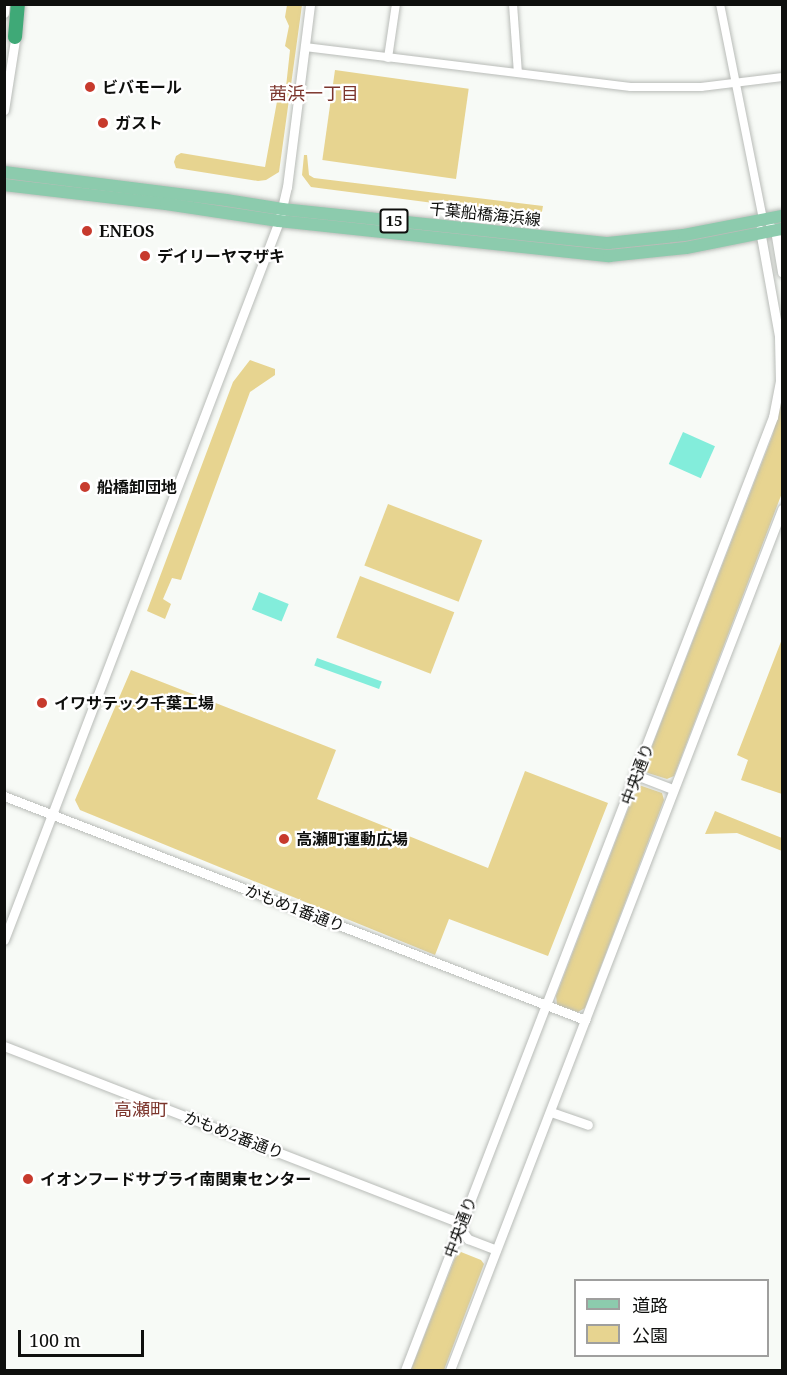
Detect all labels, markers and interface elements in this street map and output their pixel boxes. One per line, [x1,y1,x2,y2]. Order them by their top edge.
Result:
place label: ビバモール [102,77,182,97]
marker: ビバモール [83,80,97,94]
district label: 茜浜一丁目 [269,82,359,104]
place label: ガスト [115,113,163,133]
marker: ガスト [96,116,110,130]
street label: 千葉船橋海浜線 [428,199,542,229]
road number: 15 [379,209,409,233]
place label: ENEOS [99,221,154,241]
marker: ENEOS [80,224,94,238]
place label: デイリーヤマザキ [157,246,285,266]
marker: デイリーヤマザキ [138,249,152,263]
place label: 船橋卸団地 [97,477,177,497]
marker: 船橋卸団地 [78,480,92,494]
place label: イワサテック千葉工場 [54,693,214,713]
marker: イワサテック千葉工場 [35,696,49,710]
street label: 中央通り [617,741,657,807]
place label: 高瀬町運動広場 [296,829,408,849]
marker: 高瀬町運動広場 [277,832,291,846]
street label: かもめ1番通り [243,880,347,936]
district label: 高瀬町 [114,1098,168,1120]
street label: かもめ2番通り [182,1107,286,1163]
place label: イオンフードサプライ南関東センター [40,1169,312,1189]
marker: イオンフードサプライ南関東センター [21,1172,35,1186]
street label: 中央通り [440,1194,480,1260]
legend [574,1279,769,1357]
text: 道路 [632,1293,668,1317]
scale bar [21,1318,147,1356]
text: 公園 [632,1323,668,1347]
text: 100 m [29,1328,81,1352]

